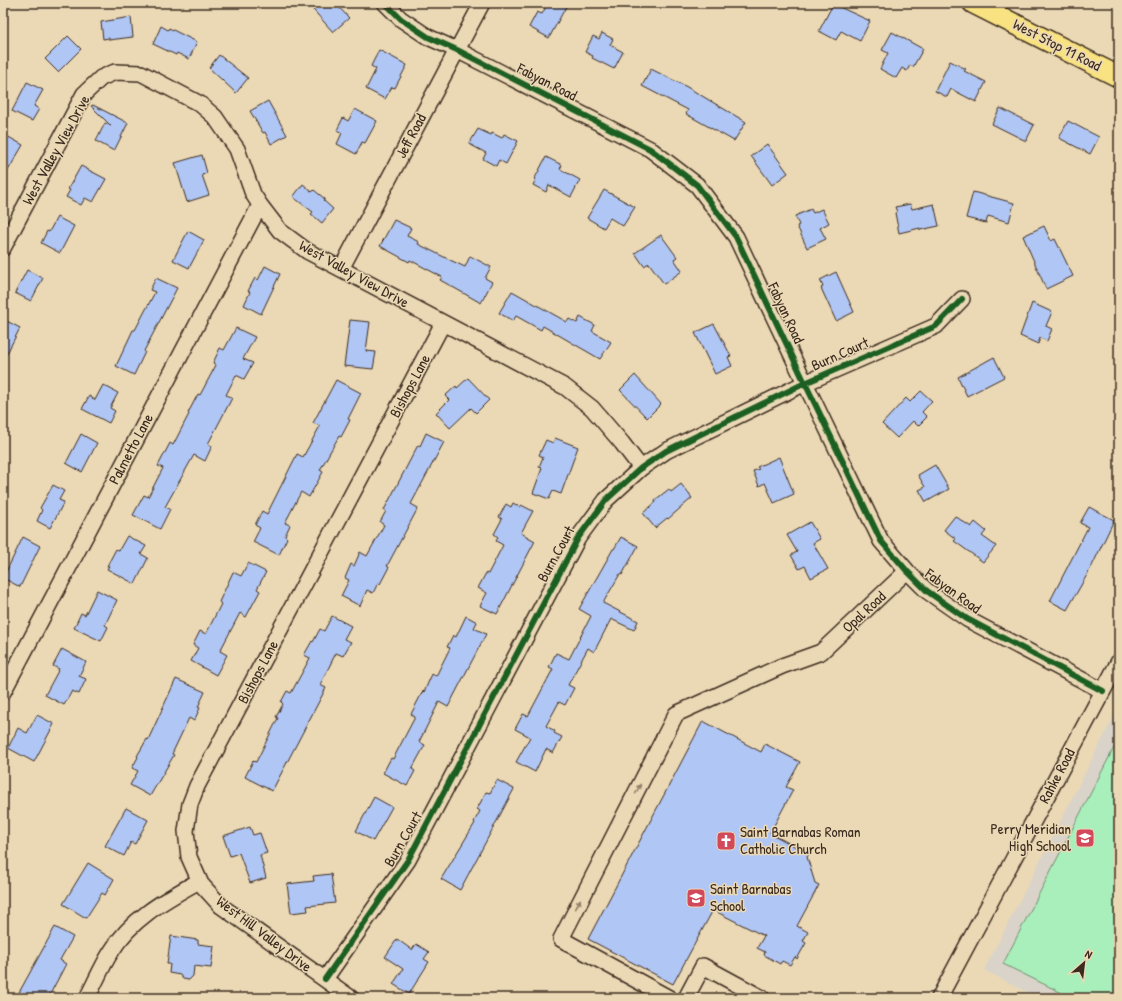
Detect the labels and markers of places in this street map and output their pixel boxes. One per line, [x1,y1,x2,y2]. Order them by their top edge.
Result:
place label: Perry Meridian High School [991,818,1071,856]
place label: Saint Barnabas Roman Catholic Church [740,821,861,859]
school or university icon: Perry Meridian High School [1074,827,1096,849]
church icon: Saint Barnabas Roman Catholic Church [715,830,737,852]
place label: Saint Barnabas School [710,878,791,916]
school or university icon: Saint Barnabas School [685,887,707,909]

